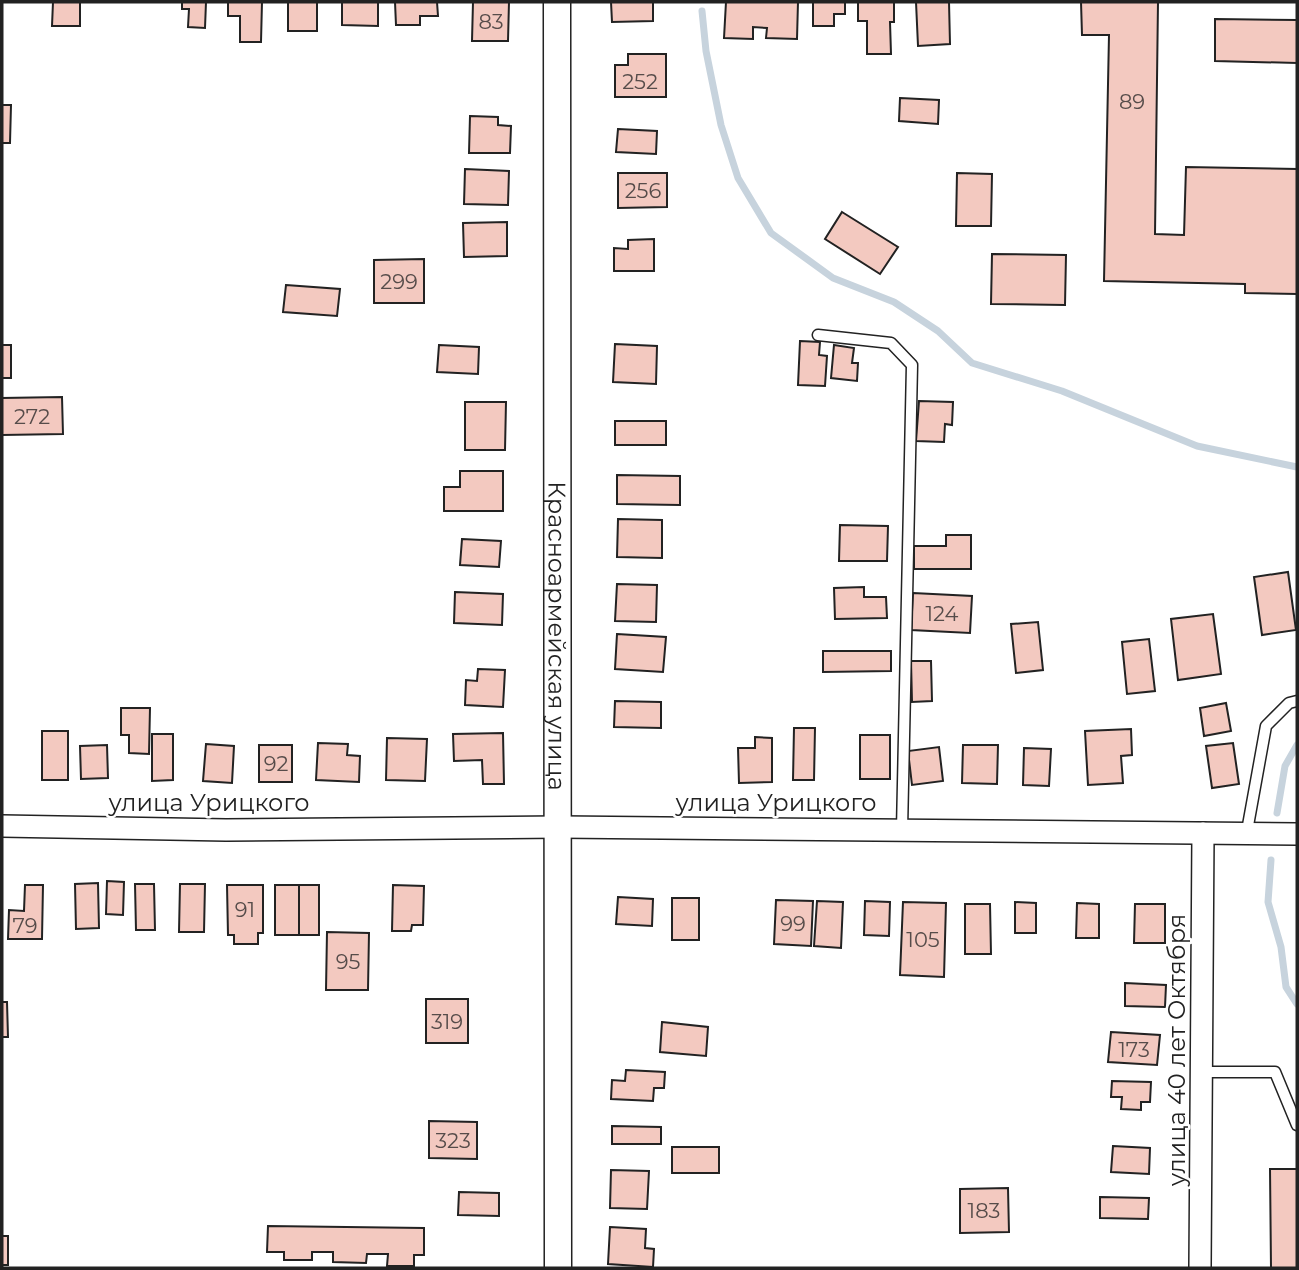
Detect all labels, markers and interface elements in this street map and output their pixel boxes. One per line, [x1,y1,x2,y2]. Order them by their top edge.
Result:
house number: 83 [478,9,504,34]
house number: 252 [622,69,658,94]
house number: 89 [1119,89,1145,114]
house number: 256 [625,178,662,203]
house number: 299 [380,269,418,294]
house number: 272 [14,404,50,429]
street label: Красноармейская улица [543,481,572,791]
house number: 124 [926,601,959,626]
house number: 92 [264,751,288,776]
street label: улица Урицкого [108,788,309,817]
street label: улица Урицкого [675,788,876,817]
house number: 91 [235,897,255,922]
house number: 99 [780,911,806,936]
house number: 79 [12,913,38,938]
street label: улица 40 лет Октября [1162,914,1191,1187]
house number: 105 [906,927,940,952]
house number: 95 [336,949,360,974]
house number: 319 [431,1009,463,1034]
house number: 173 [1118,1037,1150,1062]
house number: 323 [435,1128,471,1153]
house number: 183 [968,1198,1000,1223]

